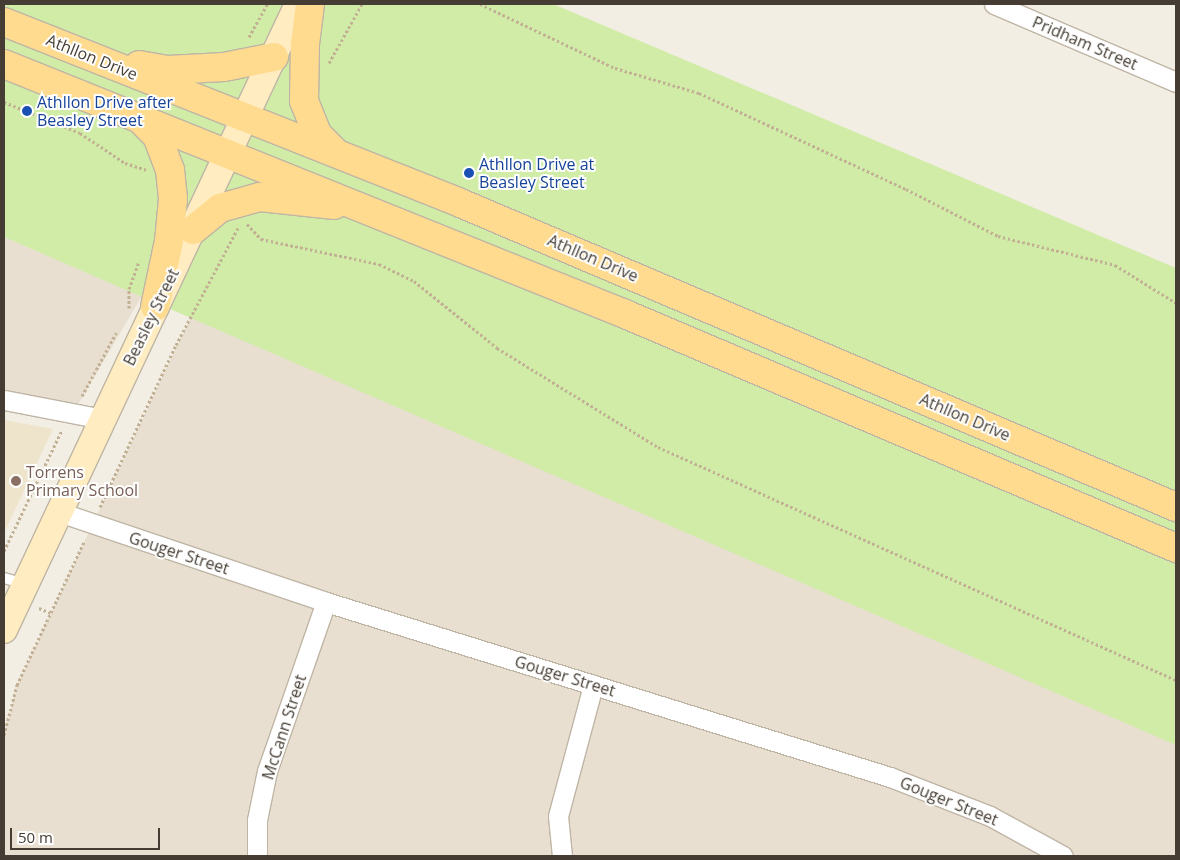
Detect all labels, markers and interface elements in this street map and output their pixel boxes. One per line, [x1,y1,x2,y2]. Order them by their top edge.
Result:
street label: Pridham Street [1030,12,1140,74]
street label: Athllon Drive [44,30,140,84]
place label: Athllon Drive after Beasley Street [37,92,173,130]
marker: Athllon Drive after Beasley Street [21,105,33,117]
place label: Athllon Drive at Beasley Street [479,154,594,192]
marker: Athllon Drive at Beasley Street [463,167,475,179]
street label: Athllon Drive [545,230,641,286]
street label: Beasley Street [119,265,183,369]
street label: Athllon Drive [917,389,1013,445]
place label: Torrens Primary School [26,462,138,500]
marker: Torrens Primary School [10,475,22,487]
street label: Gouger Street [127,528,231,578]
street label: Gouger Street [512,652,618,700]
street label: McCann Street [258,672,310,782]
street label: Gouger Street [897,773,1001,829]
scale bar [12,818,162,850]
text: 50 m [18,827,53,847]

